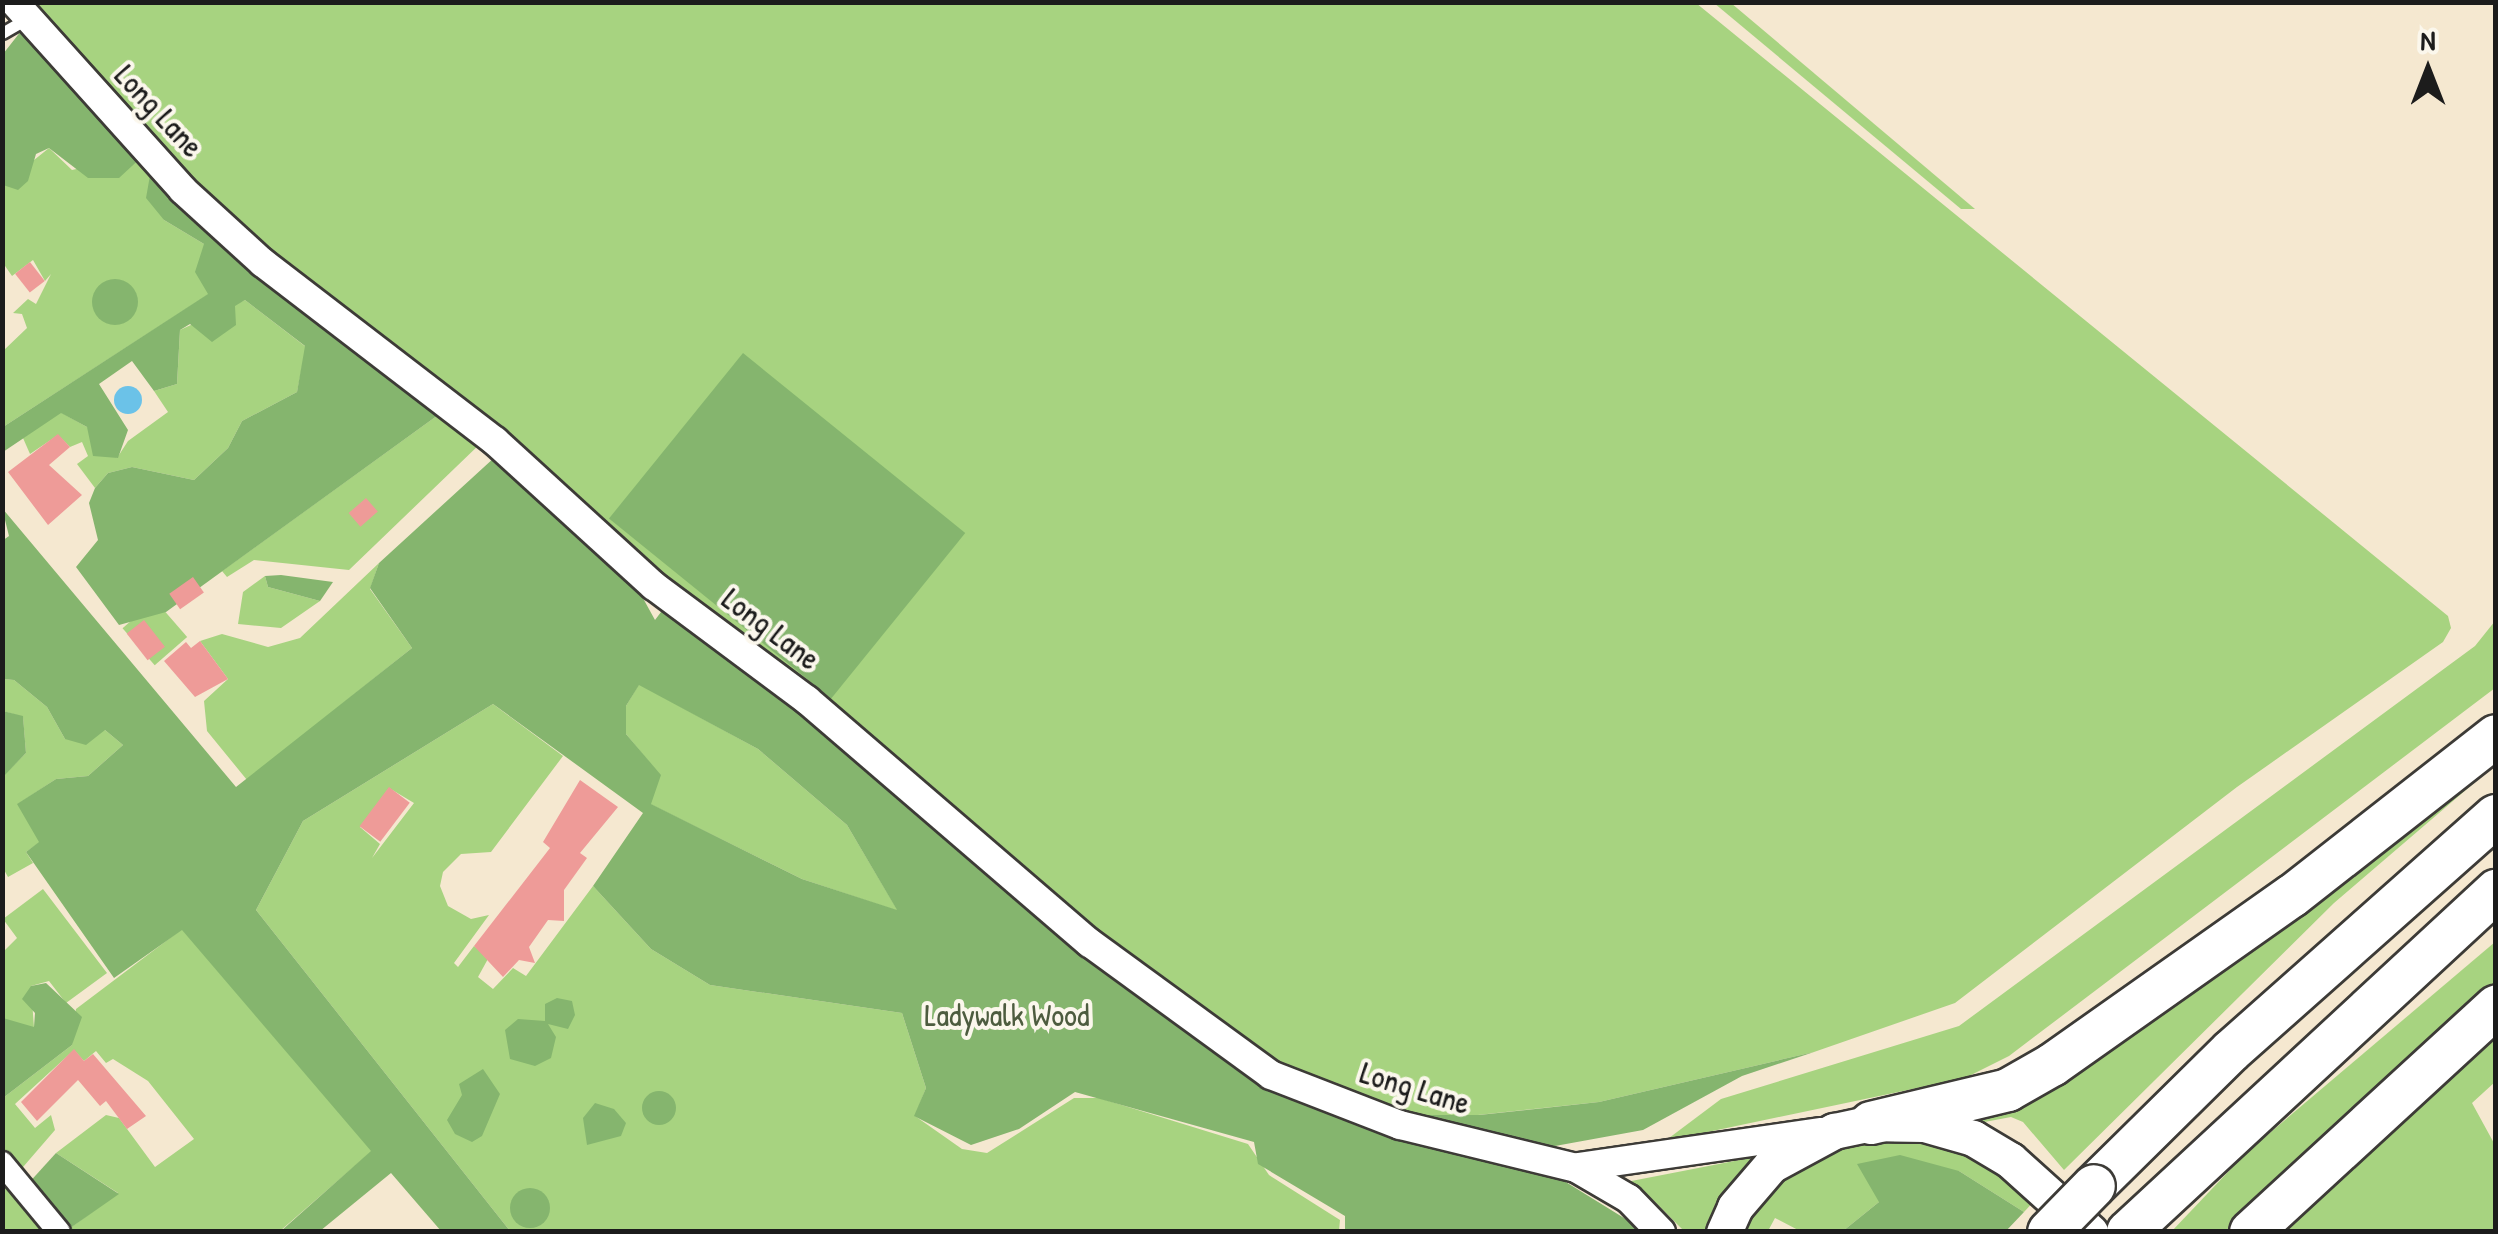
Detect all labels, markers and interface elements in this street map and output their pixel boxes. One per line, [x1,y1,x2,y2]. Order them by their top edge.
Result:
north arrow [2378,20,2478,120]
text: N [2421,21,2435,59]
street label: Long Lane [107,57,211,165]
street label: Long Lane [715,580,827,678]
park label: Ladywalk Wood [925,996,1089,1034]
street label: Long Lane [1356,1053,1474,1123]

